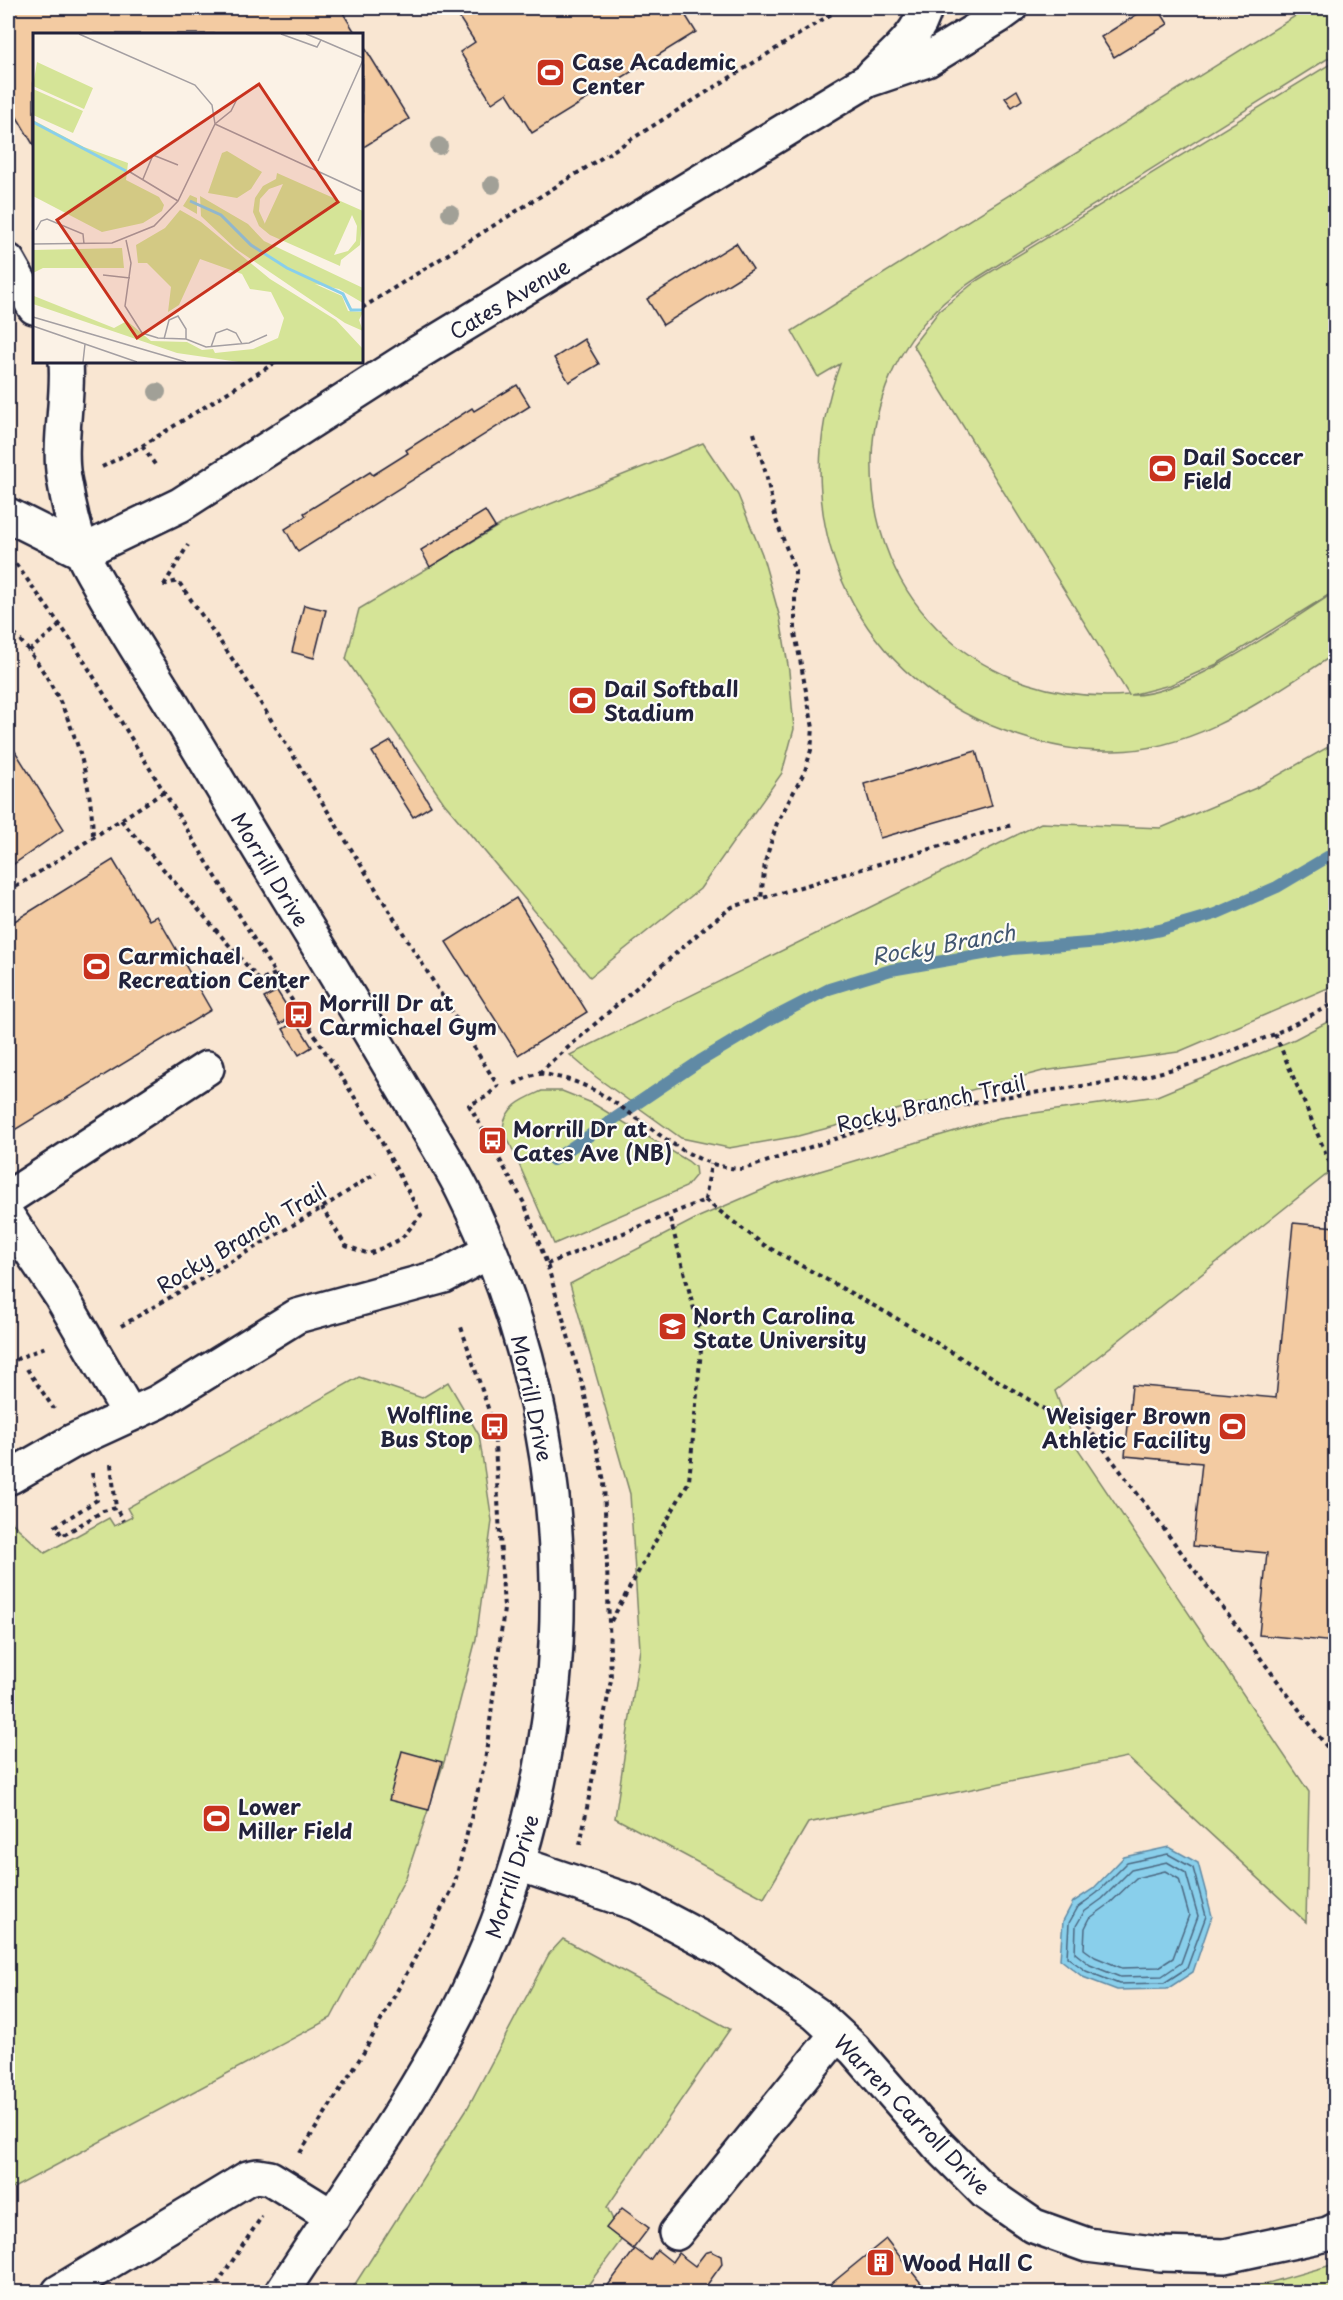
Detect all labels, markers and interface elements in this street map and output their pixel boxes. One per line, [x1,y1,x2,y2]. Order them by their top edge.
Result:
inset map [33,33,363,363]
place label: Case Academic Center [572,45,736,101]
sports icon: Case Academic Center [535,57,567,89]
street label: Cates Avenue [443,249,575,347]
place label: Dail Soccer Field [1183,440,1304,496]
sports icon: Dail Soccer Field [1146,452,1178,484]
place label: Dail Softball Stadium [604,672,738,728]
sports icon: Dail Softball Stadium [567,684,599,716]
street label: Morrill Drive [224,806,318,932]
water label: Rocky Branch [869,914,1019,972]
place label: Carmichael Recreation Center [118,939,310,995]
sports icon: Carmichael Recreation Center [81,951,113,983]
place label: Morrill Dr at Carmichael Gym [319,986,497,1042]
bus stop icon: Morrill Dr at Carmichael Gym [282,998,314,1030]
street label: Rocky Branch Trail [833,1065,1029,1139]
place label: Morrill Dr at Cates Ave (NB) [513,1112,672,1168]
bus stop icon: Morrill Dr at Cates Ave (NB) [476,1124,508,1156]
street label: Rocky Branch Trail [150,1174,332,1300]
place label: North Carolina State University [693,1299,867,1355]
school or university icon: North Carolina State University [656,1311,688,1343]
street label: Morrill Drive [504,1332,562,1464]
place label: Wolfline Bus Stop [380,1398,473,1454]
place label: Weisiger Brown Athletic Facility [1041,1399,1211,1455]
bus stop icon: Wolfline Bus Stop [478,1410,510,1442]
sports icon: Weisiger Brown Athletic Facility [1216,1411,1248,1443]
place label: Lower Miller Field [238,1790,352,1846]
sports icon: Lower Miller Field [201,1802,233,1834]
street label: Morrill Drive [476,1810,546,1942]
street label: Warren Carroll Drive [828,2026,998,2202]
building icon: Wood Hall C [865,2246,897,2278]
place label: Wood Hall C [902,2246,1033,2278]

